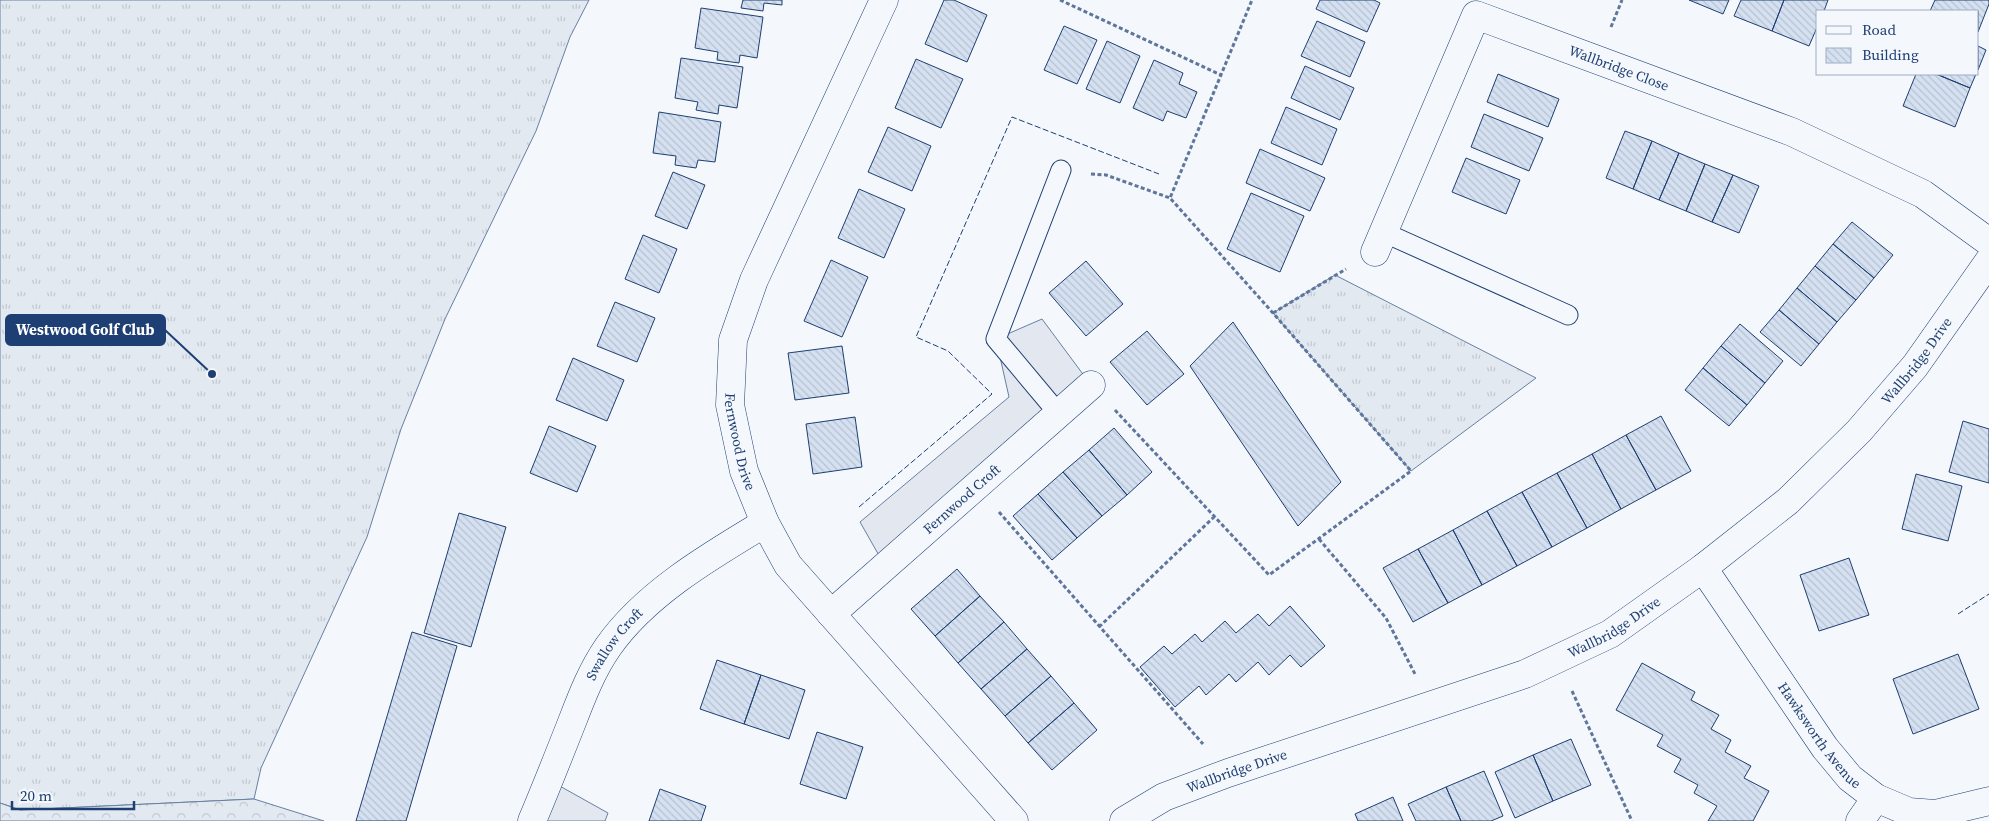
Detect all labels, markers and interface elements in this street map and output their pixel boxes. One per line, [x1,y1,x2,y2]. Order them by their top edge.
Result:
legend [1816,10,1979,75]
text: Road [1862,19,1896,40]
street label: Wallbridge Close [1566,40,1672,96]
text: Building [1862,44,1919,65]
street label: Wallbridge Drive [1876,313,1957,408]
callout: Westwood Golf Club [6,315,165,345]
text: Westwood Golf Club [16,319,154,340]
street label: Fernwood Drive [720,392,761,493]
street label: Fernwood Croft [919,459,1005,539]
street label: Wallbridge Drive [1564,591,1664,663]
street label: Swallow Croft [581,603,647,684]
street label: Hawksworth Avenue [1773,678,1865,793]
street label: Wallbridge Drive [1184,744,1290,798]
scale bar [12,778,135,810]
text: 20 m [20,785,52,806]

